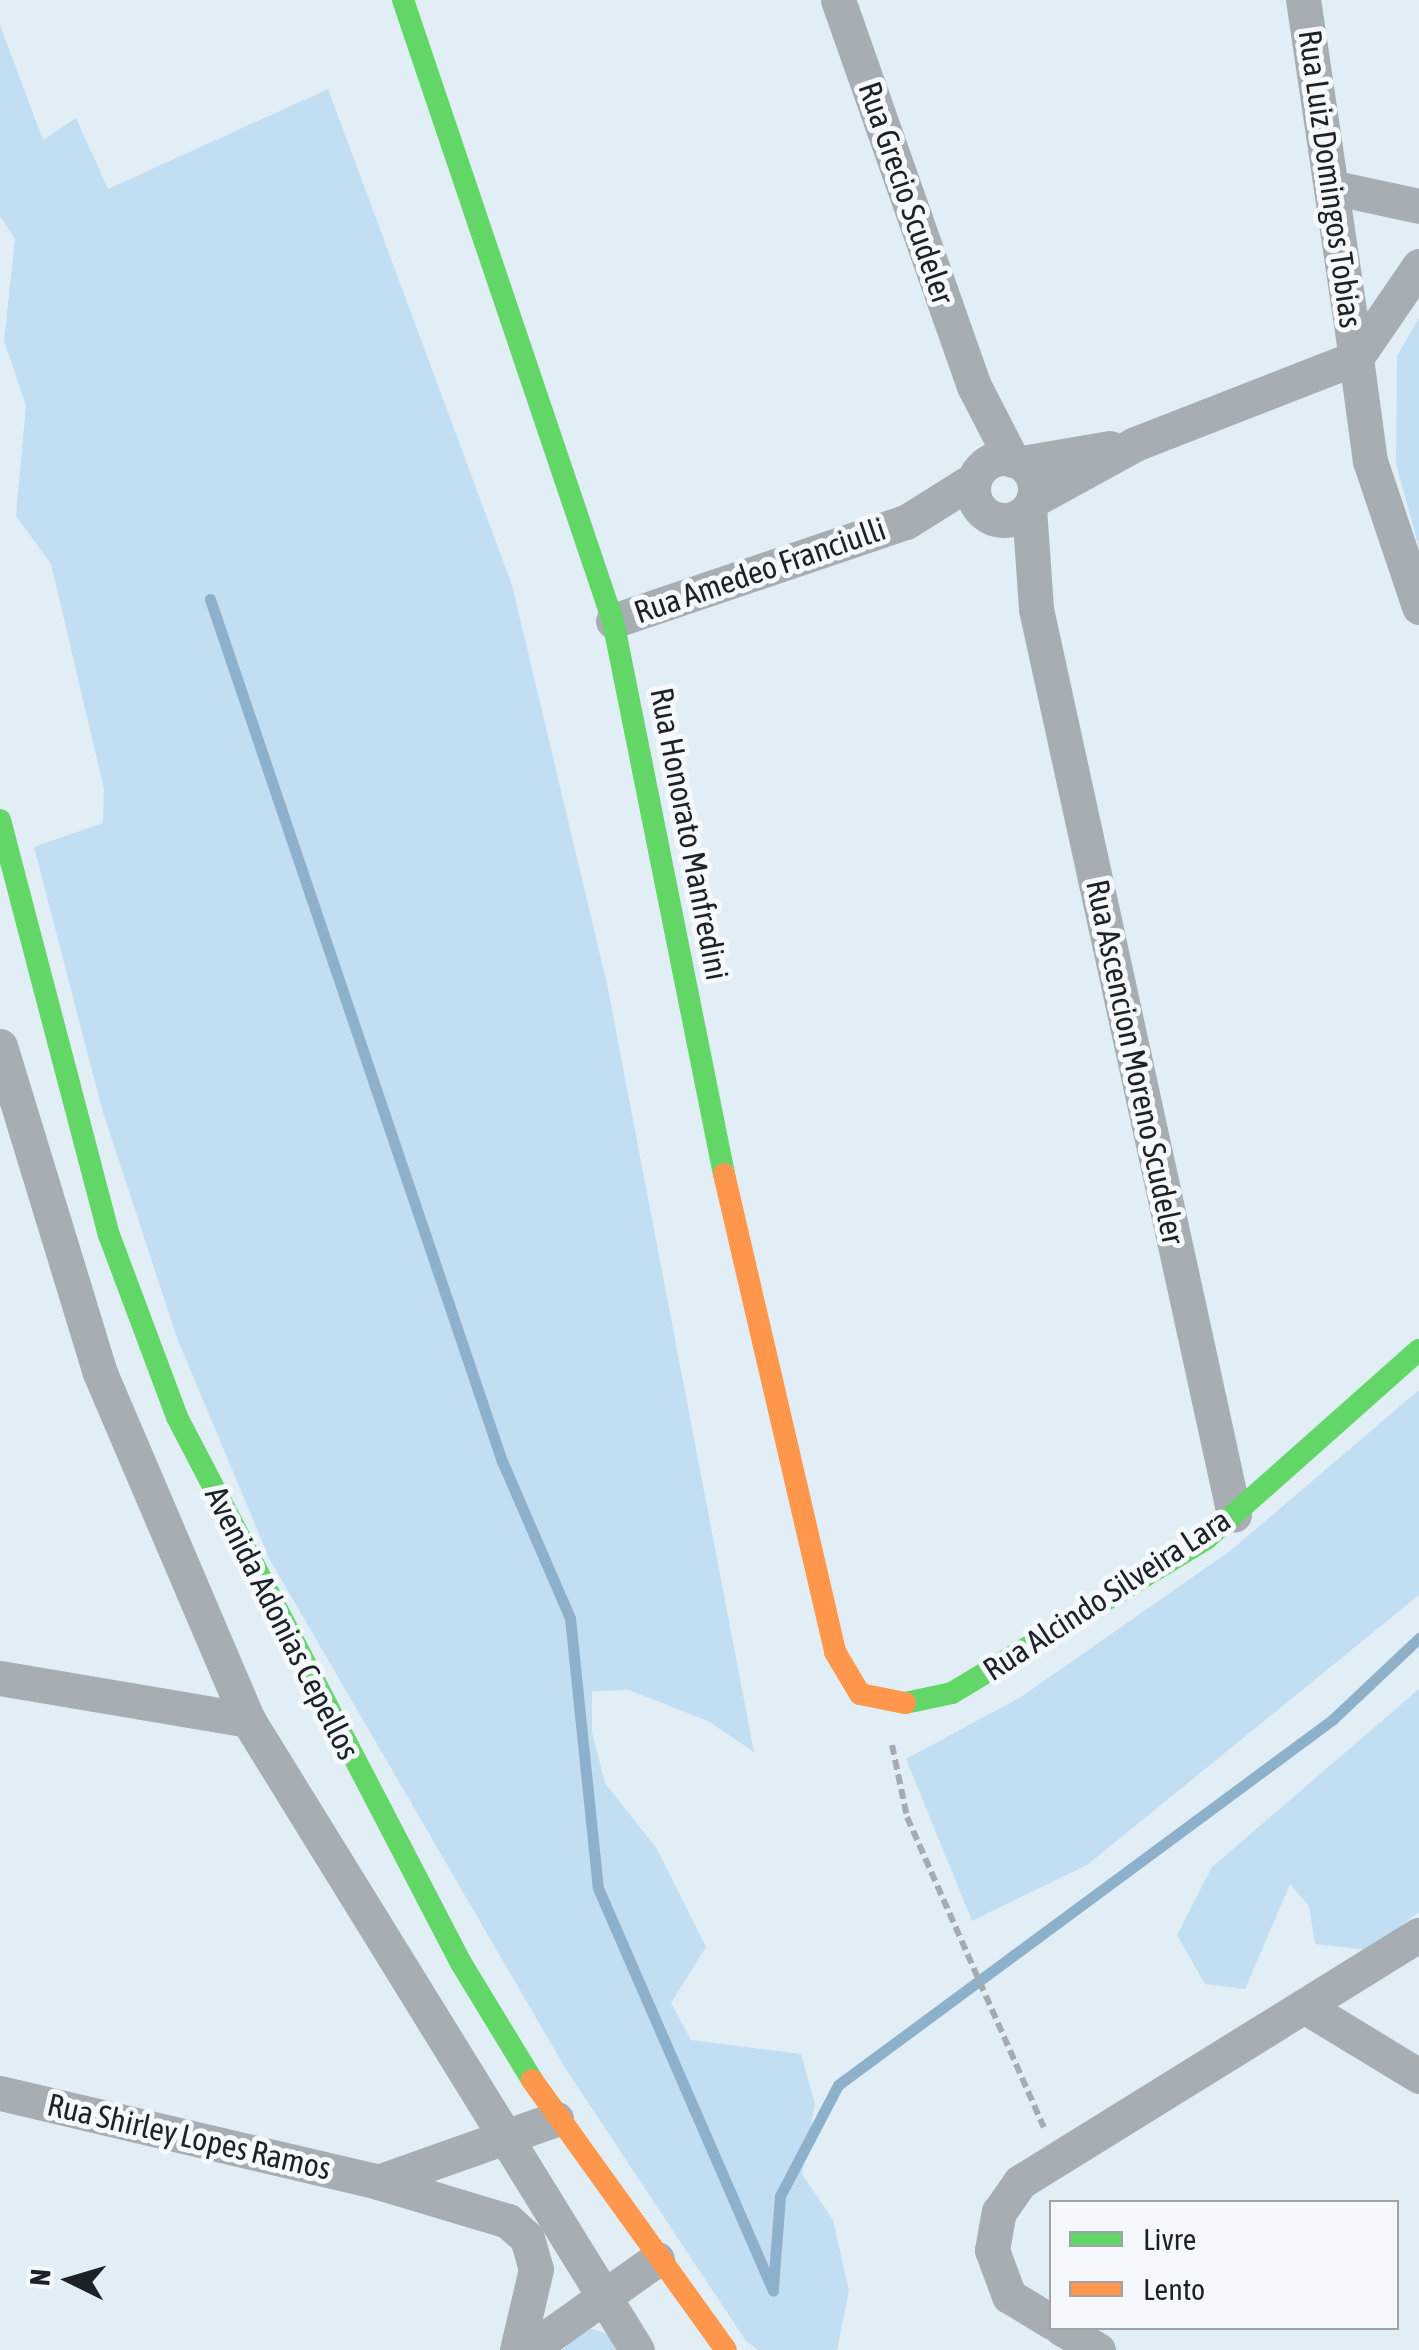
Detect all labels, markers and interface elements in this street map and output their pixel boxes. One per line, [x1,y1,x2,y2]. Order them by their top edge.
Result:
street label: Rua Luiz Domingos Tobias [1290,28,1370,330]
street label: Rua Grecio Scudeler [850,77,962,309]
street label: Rua Amedeo Franciulli [629,510,891,632]
street label: Rua Honorato Manfredini [642,685,736,983]
street label: Rua Ascencion Moreno Scudeler [1078,876,1192,1248]
street label: Avenida Adonias Cepellos [196,1480,368,1766]
street label: Rua Alcindo Silveira Lara [976,1501,1238,1689]
street label: Rua Shirley Lopes Ramos [44,2086,334,2188]
legend [1049,2200,1399,2330]
text: Livre [1143,2222,1196,2256]
north arrow [20,2230,120,2330]
text: N [23,2268,57,2287]
text: Lento [1143,2272,1205,2306]

